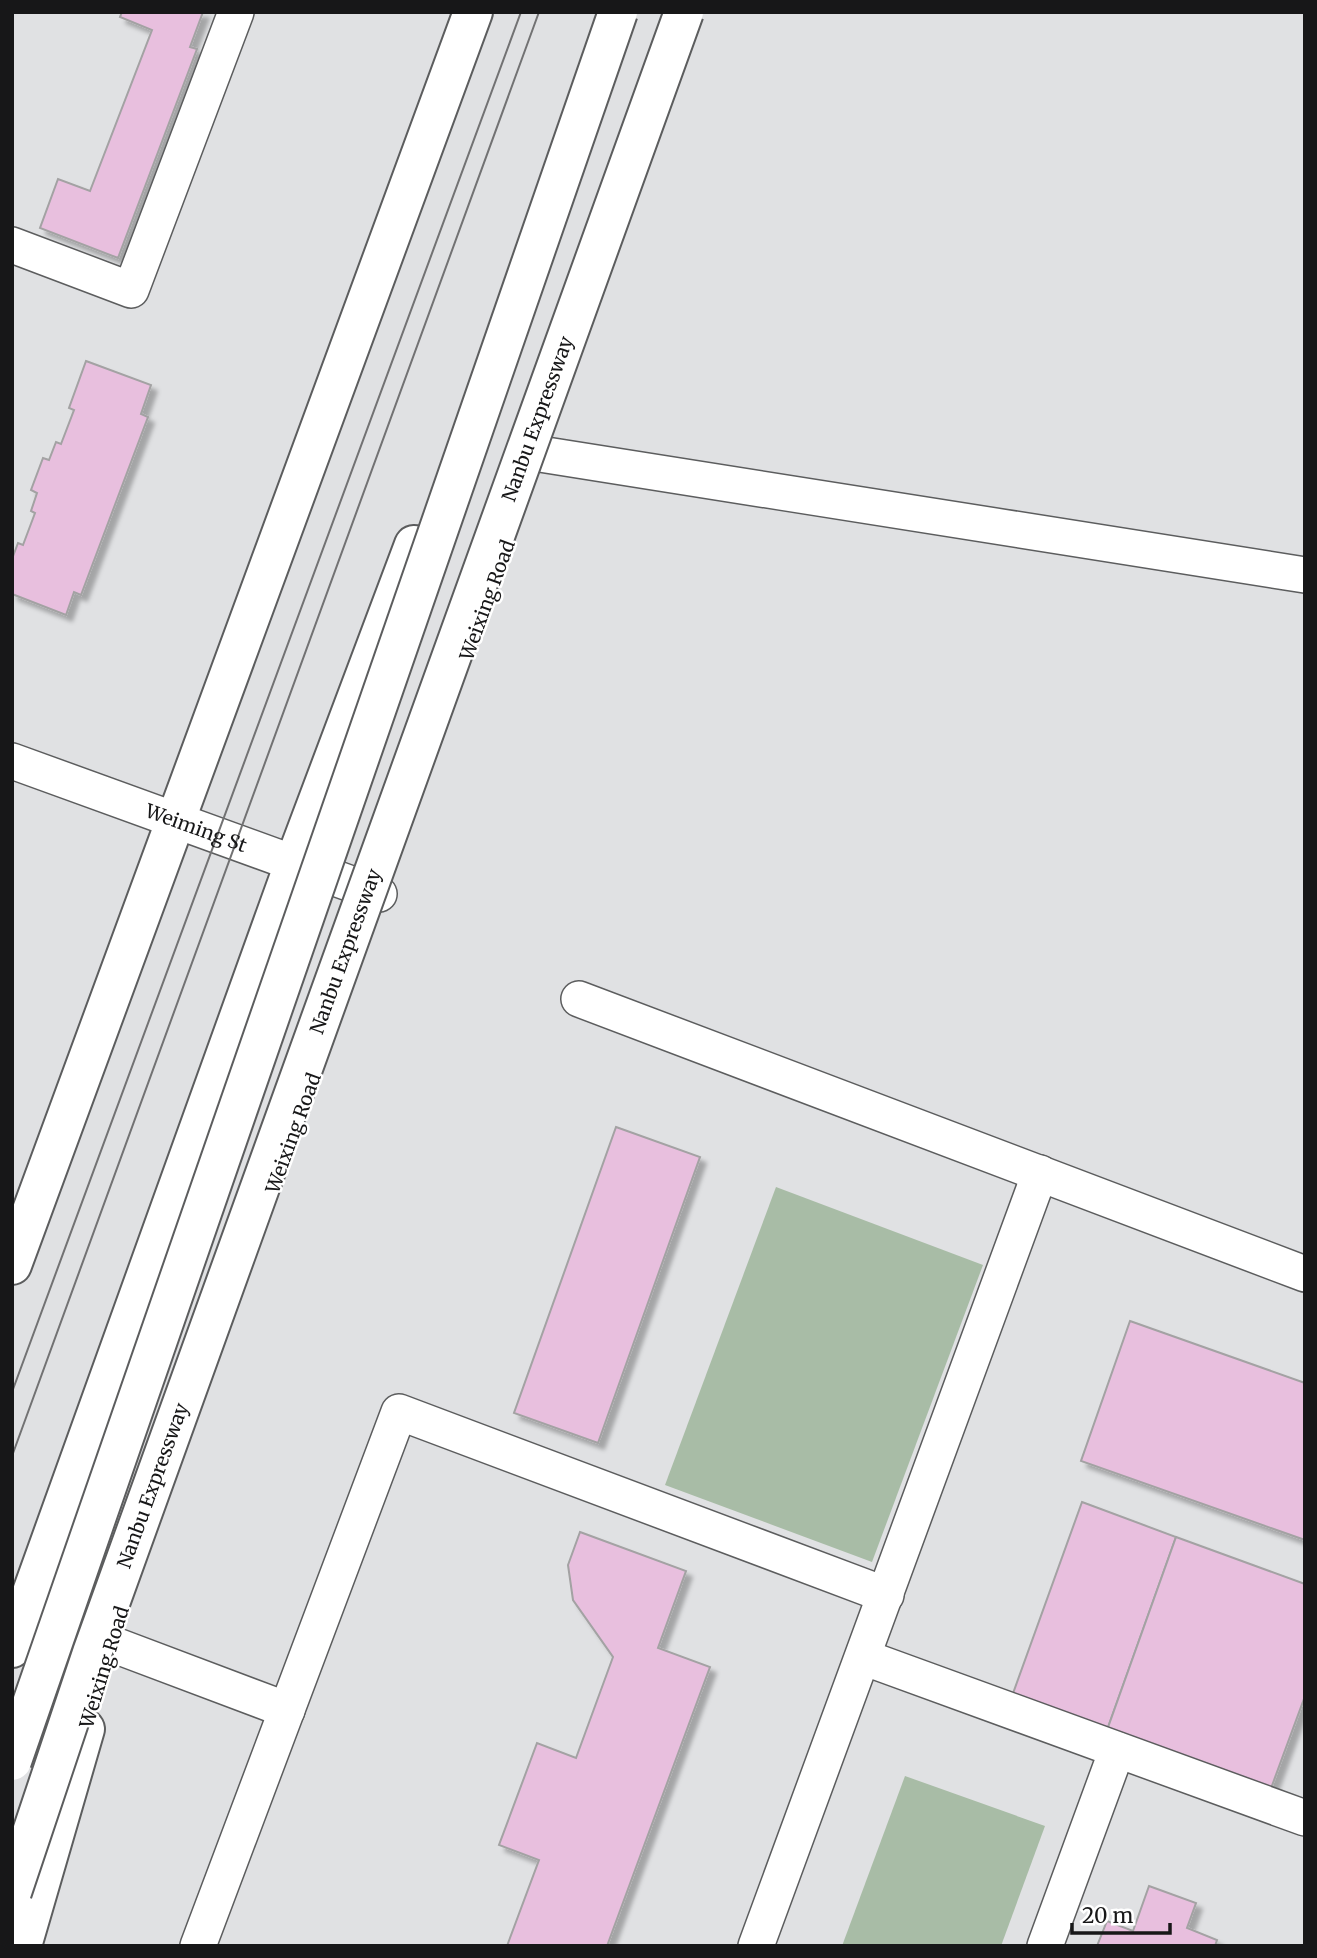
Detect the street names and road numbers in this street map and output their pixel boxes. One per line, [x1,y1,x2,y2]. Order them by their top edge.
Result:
street label: Nanbu Expressway [496,333,578,505]
street label: Weixing Road [454,537,520,664]
street label: Weiming St [141,798,251,857]
street label: Nanbu Expressway [304,865,386,1037]
street label: Weixing Road [260,1070,326,1197]
street label: Nanbu Expressway [112,1400,193,1571]
street label: Weixing Road [74,1603,134,1732]

